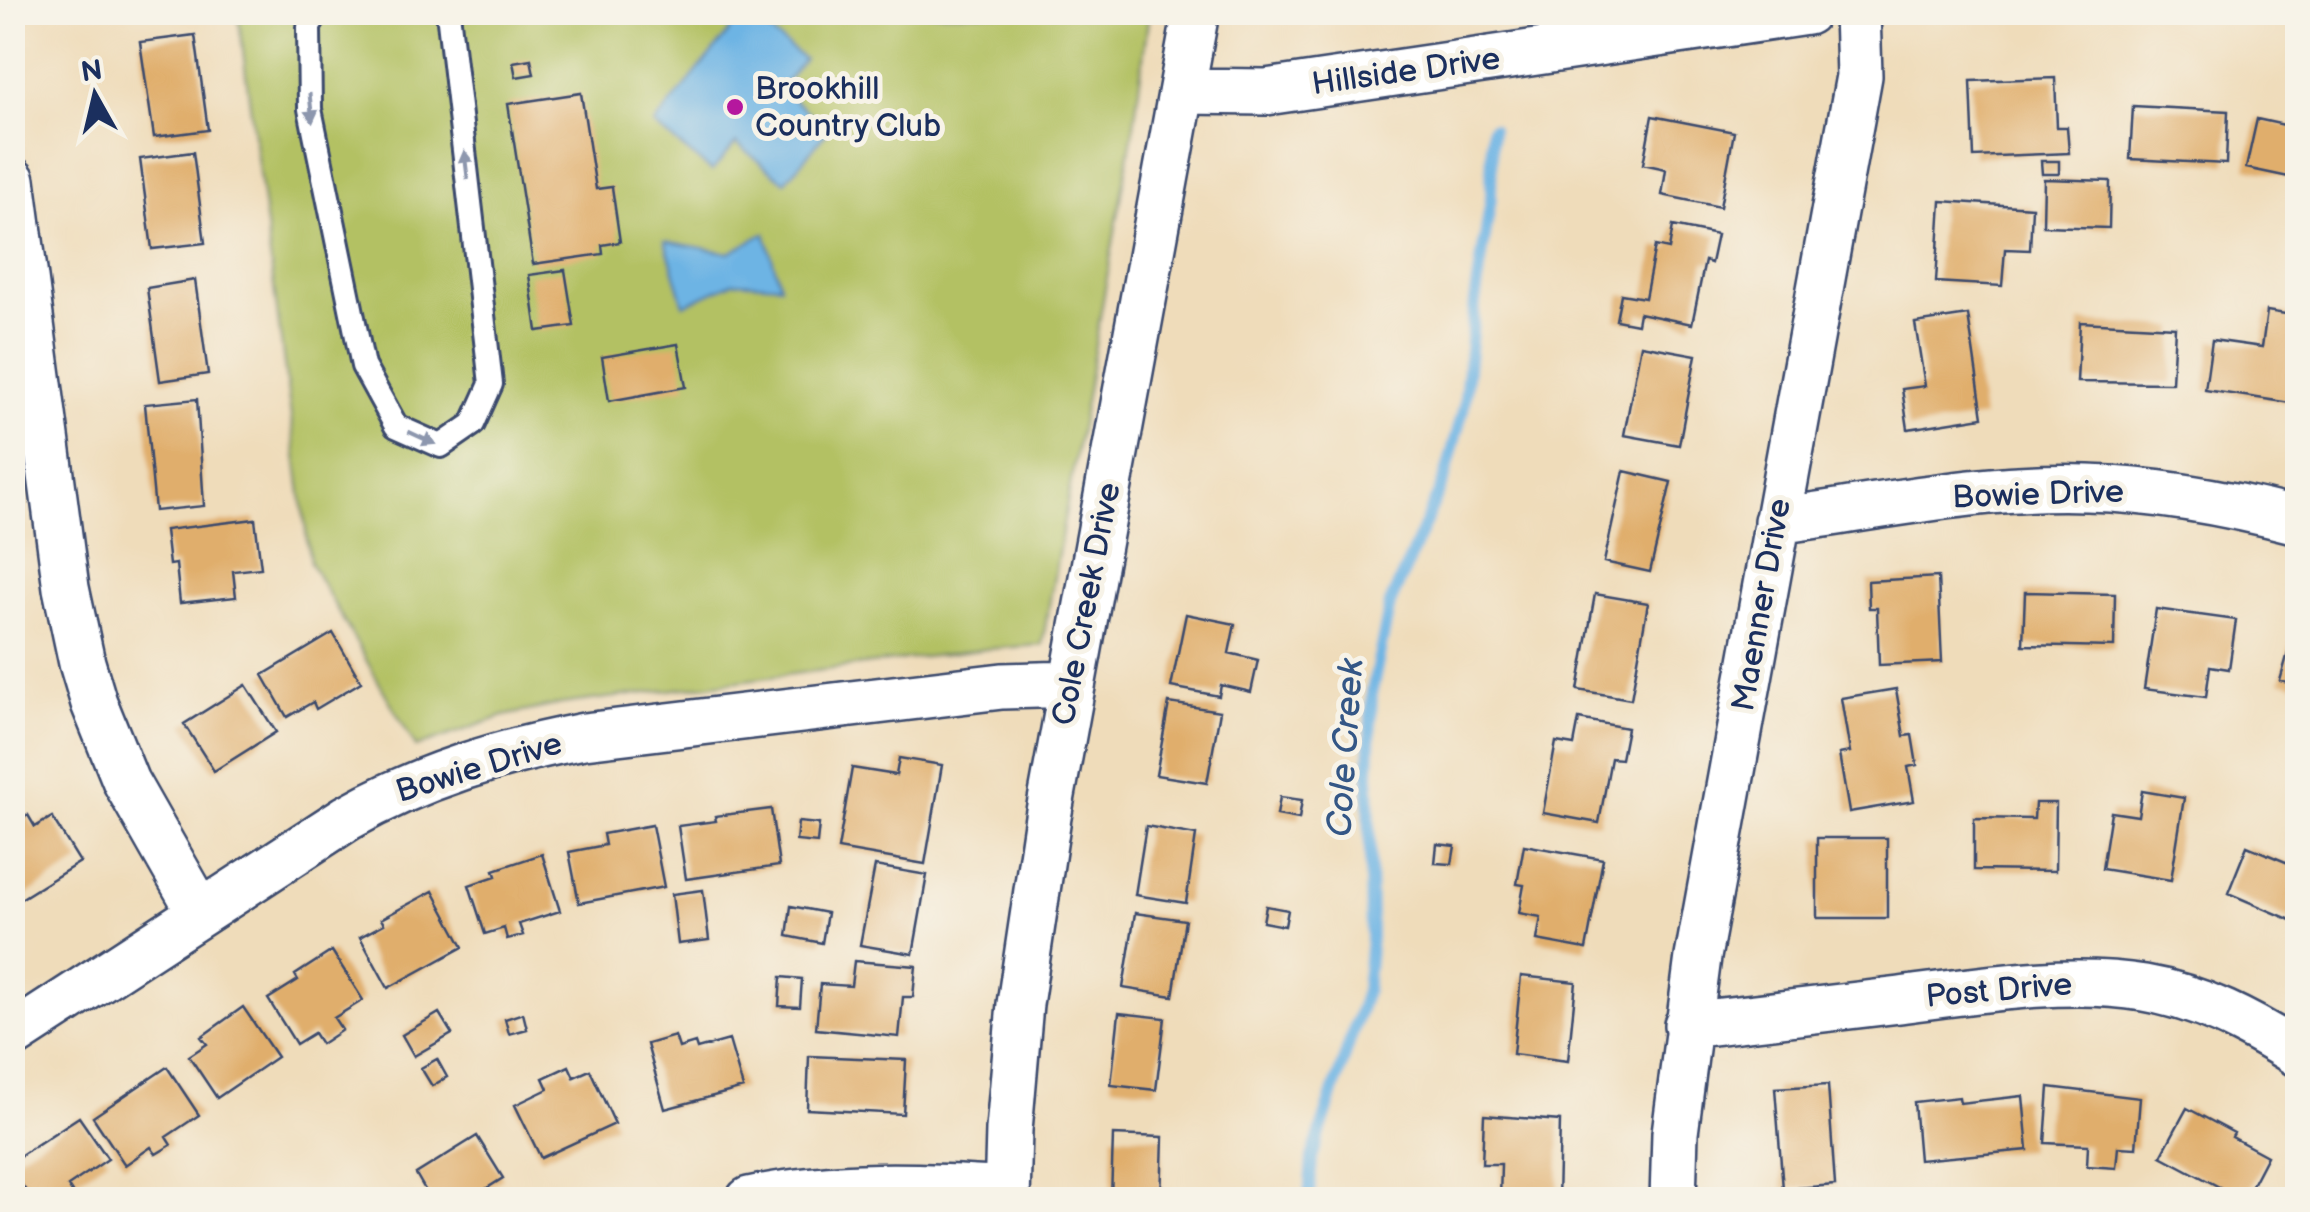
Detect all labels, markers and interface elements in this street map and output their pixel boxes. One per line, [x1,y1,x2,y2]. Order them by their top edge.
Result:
street label: Hillside Drive [1309,39,1503,105]
north arrow [45,45,145,145]
text: N [79,54,104,90]
place label: Brookhill Country Club [755,70,941,146]
one-way arrow [304,92,320,124]
marker: Brookhill Country Club [724,96,746,118]
one-way arrow [458,149,474,180]
one-way arrow [407,429,436,446]
street label: Bowie Drive [1952,473,2125,517]
street label: Cole Creek Drive [1044,479,1130,729]
street label: Maenner Drive [1724,496,1800,714]
water label: Cole Creek [1318,657,1374,839]
street label: Bowie Drive [391,724,567,812]
street label: Post Drive [1924,965,2074,1017]

